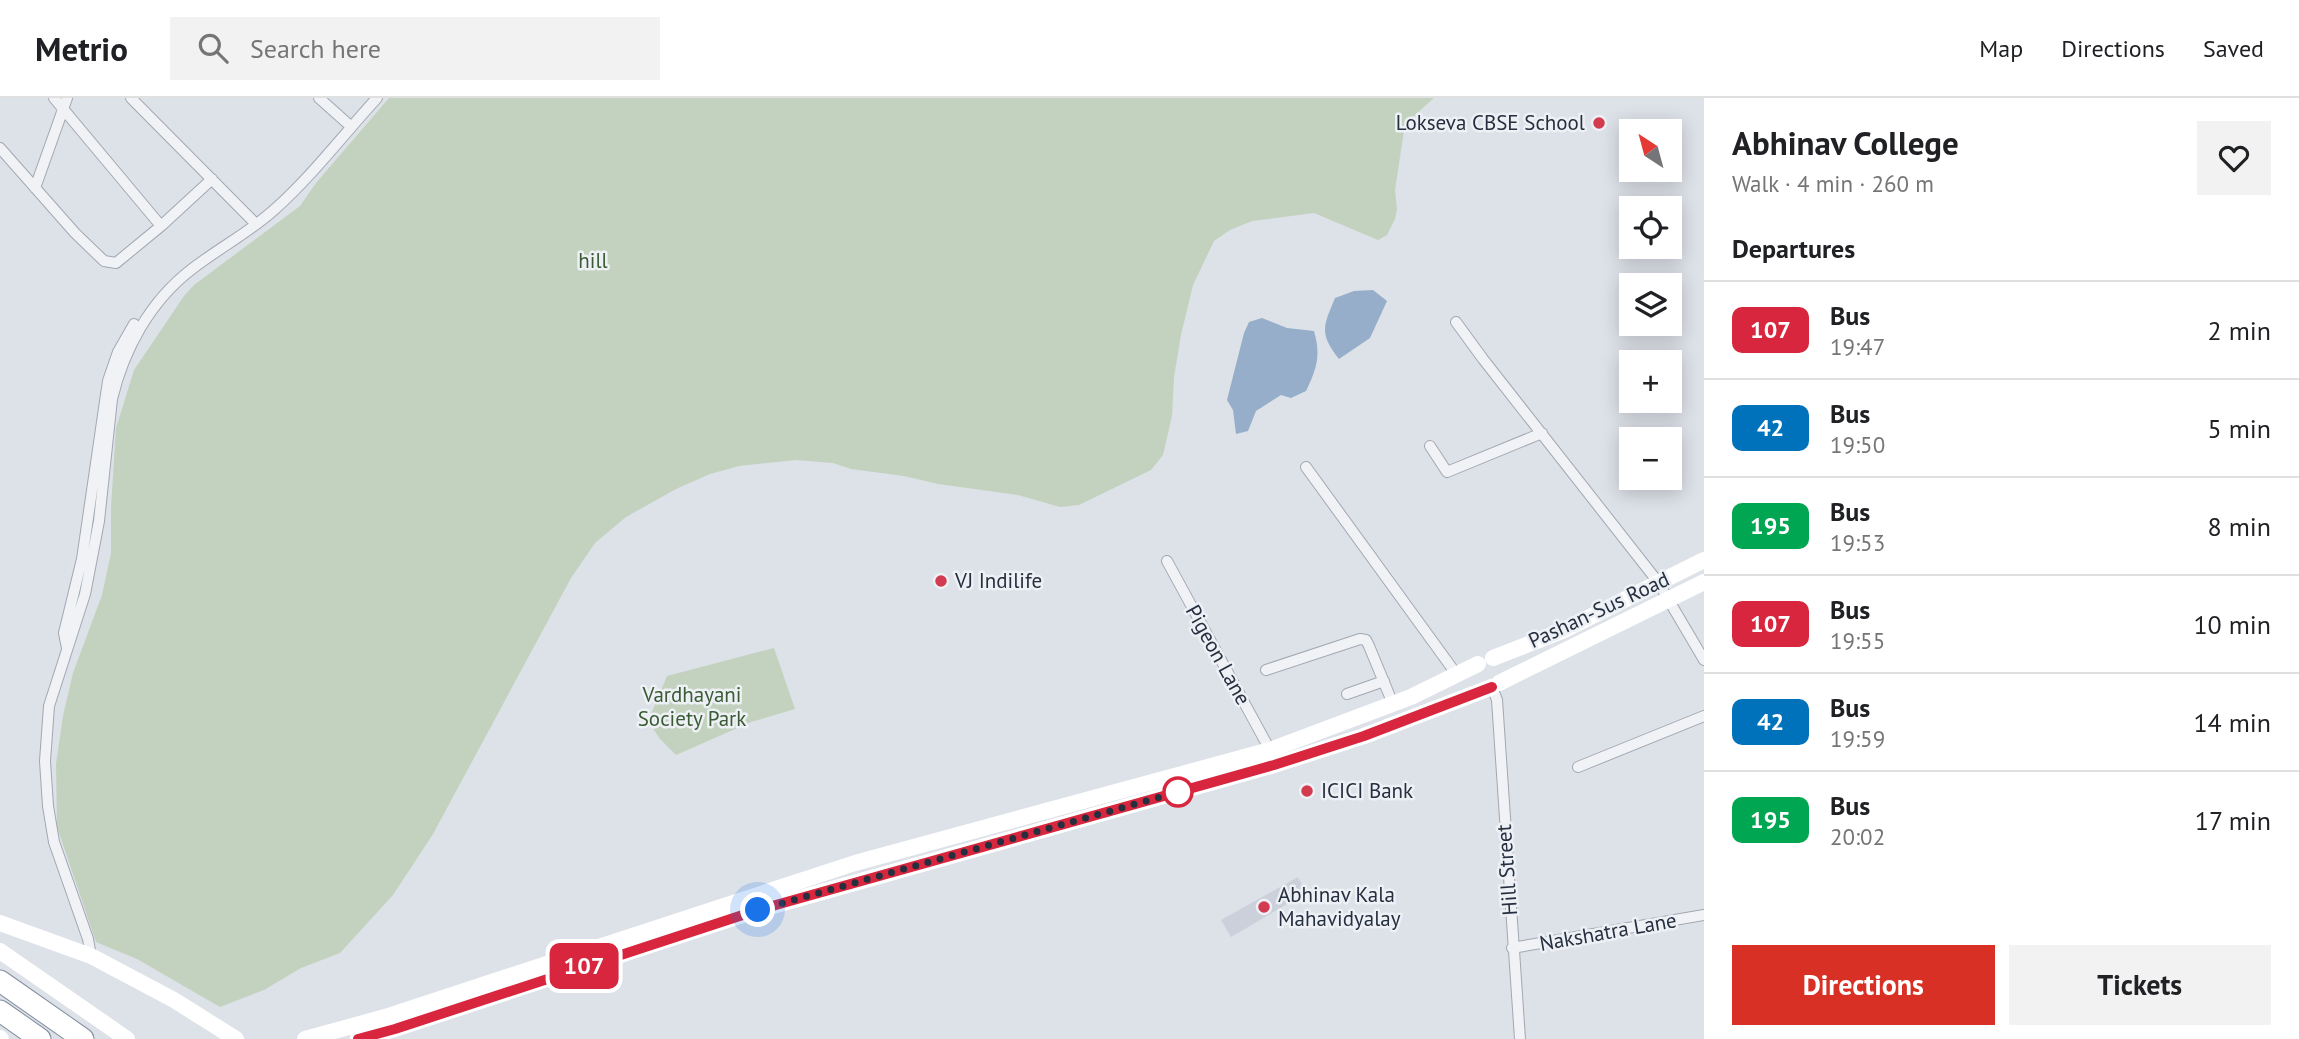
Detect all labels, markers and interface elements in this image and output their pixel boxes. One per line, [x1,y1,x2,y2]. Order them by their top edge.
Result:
search box [170,17,660,80]
text: Metrio [35,27,128,70]
icon: search [194,29,232,67]
text: Search here [250,32,381,65]
text: Map [1979,33,2023,64]
text: Directions [2061,33,2165,64]
text: Saved [2203,33,2264,64]
place label: Lokseva CBSE School [1396,109,1585,136]
marker: Lokseva CBSE School [1591,115,1607,131]
north arrow [1619,119,1682,182]
map controls [1619,119,1682,490]
text: Abhinav College [1732,121,1959,164]
button: heart [2197,121,2271,195]
text: Walk · 4 min · 260 m [1732,169,1934,198]
button: locate [1619,196,1682,259]
text: Departures [1732,232,1855,265]
park label: hill [578,247,608,274]
button: layers [1619,273,1682,336]
text: Bus [1830,299,1870,332]
text: 107 [1750,314,1791,345]
text: 2 min [2208,314,2271,347]
text: 19:47 [1830,332,1885,361]
button: + [1619,350,1682,413]
text: Bus [1830,397,1870,430]
text: 42 [1757,412,1784,443]
text: 5 min [2208,412,2271,445]
button: − [1619,427,1682,490]
text: 19:50 [1830,430,1885,459]
text: Bus [1830,495,1870,528]
text: 195 [1750,510,1791,541]
text: 8 min [2208,510,2271,543]
text: 19:53 [1830,528,1885,557]
street label: Pashan-Sus Road [1524,565,1674,654]
place label: VJ Indilife [954,567,1042,594]
marker: VJ Indilife [933,573,949,589]
text: Bus [1830,593,1870,626]
street label: Pigeon Lane [1180,600,1257,710]
text: 107 [1750,608,1791,639]
text: 10 min [2193,608,2271,641]
text: 19:55 [1830,626,1885,655]
park label: Vardhayani Society Park [638,681,746,732]
text: Bus [1830,691,1870,724]
text: 42 [1757,706,1784,737]
text: 14 min [2193,706,2271,739]
text: 19:59 [1830,724,1885,753]
unlabelled marker [1163,777,1193,807]
place label: ICICI Bank [1321,777,1413,804]
marker: ICICI Bank [1299,783,1315,799]
text: Bus [1830,789,1870,822]
text: 195 [1750,804,1791,835]
text: 17 min [2195,804,2271,837]
text: 20:02 [1830,822,1885,851]
street label: Hill Street [1490,824,1523,916]
place label: Abhinav Kala Mahavidyalay [1278,881,1401,932]
your location [740,892,775,927]
marker: Abhinav Kala Mahavidyalay [1256,899,1272,915]
street label: Nakshatra Lane [1537,906,1679,957]
line badge: 107 [544,943,624,989]
button: Directions [1732,945,1995,1025]
button: Tickets [2009,945,2271,1025]
text: 107 [564,950,604,981]

